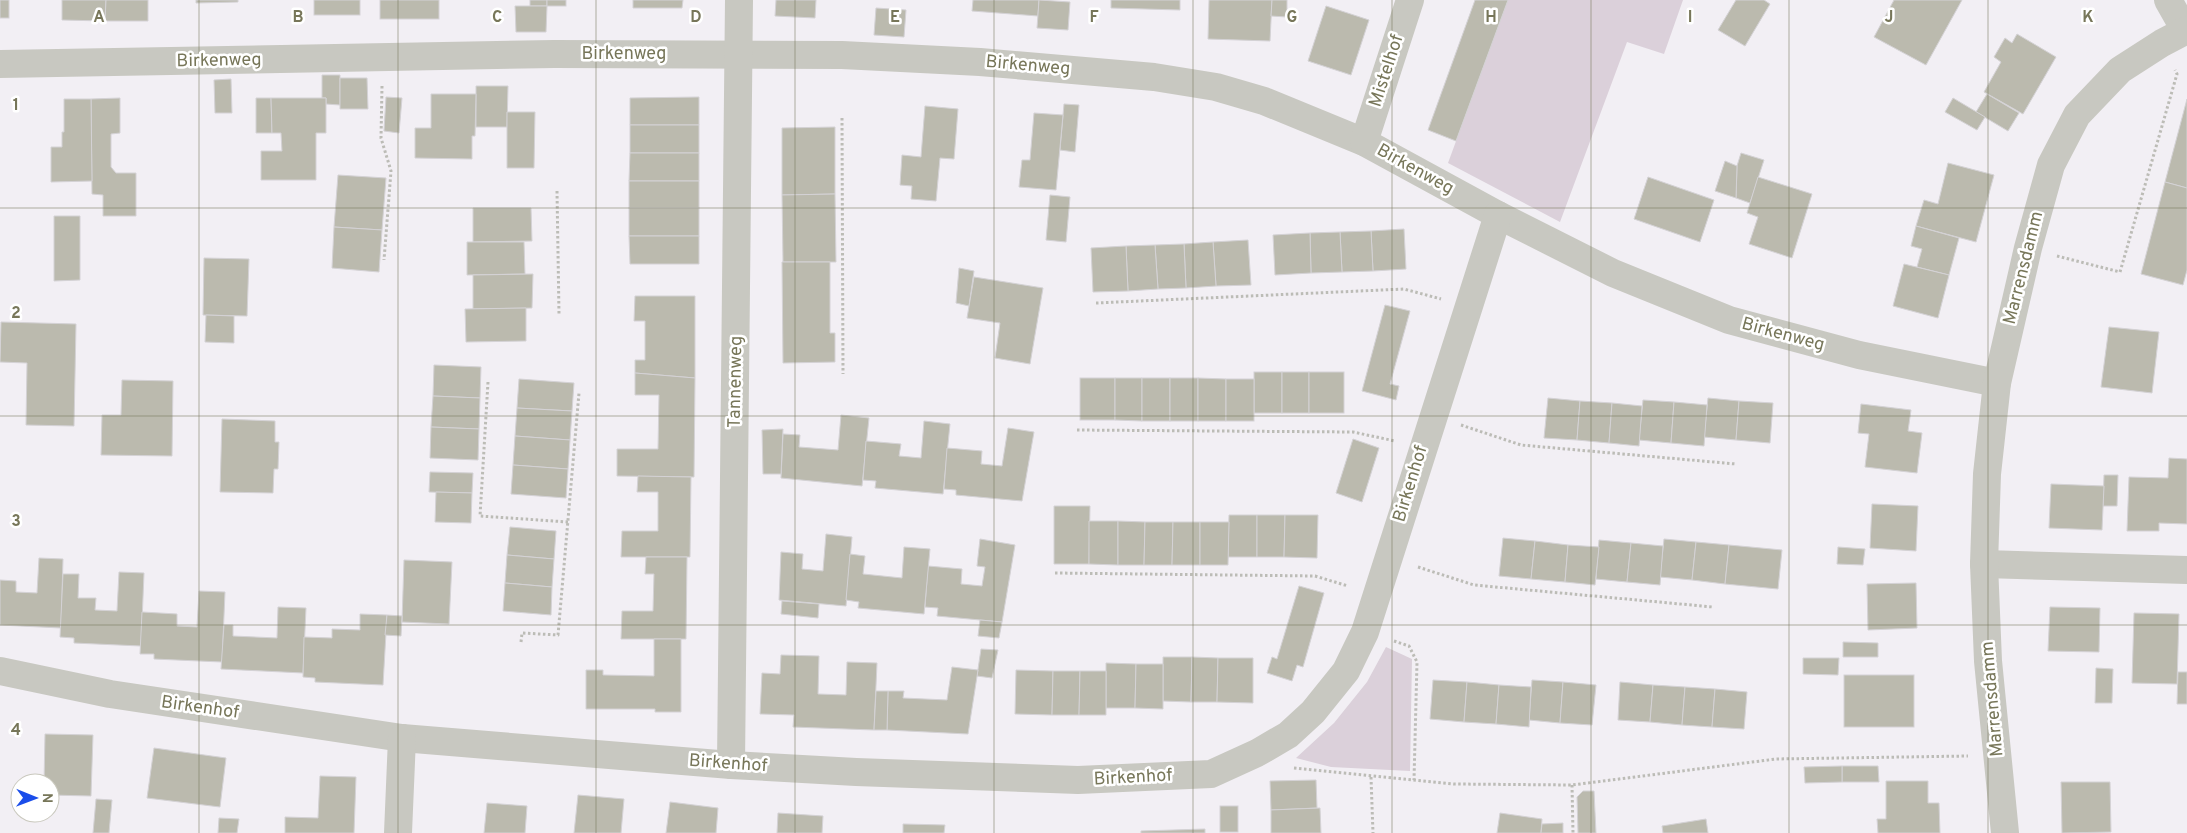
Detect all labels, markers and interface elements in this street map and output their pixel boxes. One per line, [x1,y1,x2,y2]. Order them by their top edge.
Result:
text: A [93,8,105,28]
text: B [292,8,304,28]
text: C [492,8,502,28]
text: D [690,8,702,28]
text: E [890,8,900,28]
text: F [1089,8,1099,28]
text: G [1287,8,1297,28]
text: H [1485,8,1497,28]
text: I [1688,8,1692,28]
text: J [1885,8,1893,28]
text: K [2082,8,2094,28]
street label: Mistelhof [1365,32,1409,110]
street label: Birkenweg [582,43,666,66]
street label: Birkenweg [176,49,262,73]
street label: Birkenweg [985,51,1071,81]
text: 1 [13,96,19,116]
street label: Birkenweg [1372,139,1458,201]
street label: Marrensdamm [1999,209,2049,327]
text: 2 [11,304,21,324]
street label: Birkenweg [1739,313,1827,357]
street label: Tannenweg [724,336,748,428]
street label: Birkenhof [1389,443,1433,525]
text: 3 [11,512,21,532]
street label: Marrensdamm [1976,640,2010,758]
street label: Birkenhof [159,691,241,725]
text: 4 [11,721,21,741]
street label: Birkenhof [688,750,768,778]
street label: Birkenhof [1093,764,1173,792]
north arrow [10,773,60,823]
text: N [38,793,55,803]

